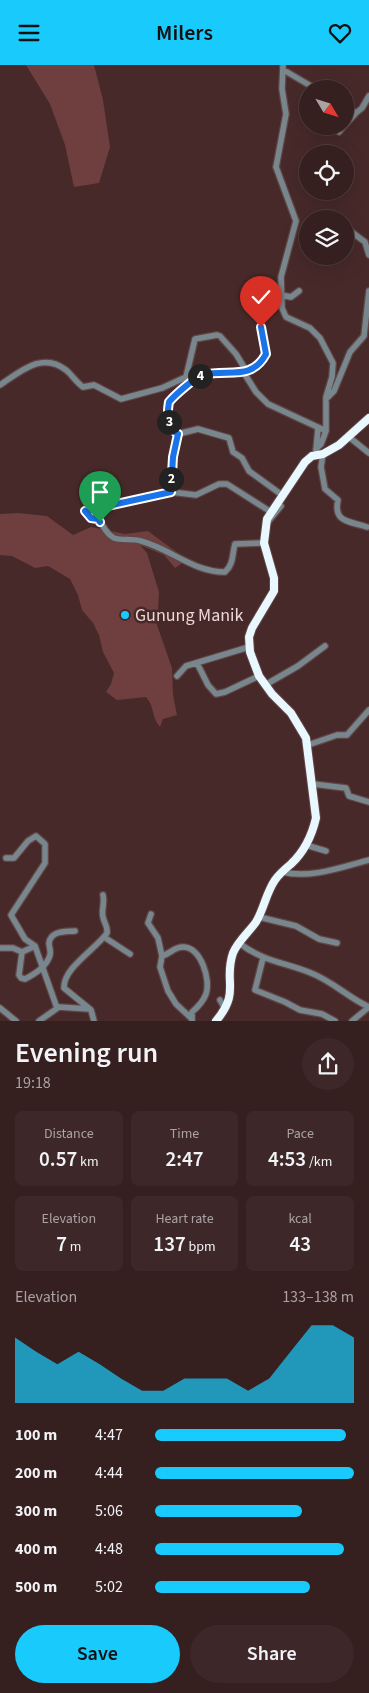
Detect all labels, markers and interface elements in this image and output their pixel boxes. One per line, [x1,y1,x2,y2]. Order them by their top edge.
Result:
text: Milers [156,17,213,49]
icon: menu [15,19,43,47]
icon: heart [326,19,354,47]
north arrow [299,80,354,135]
map controls [299,80,354,265]
button: locate [299,145,354,200]
button: layers [299,210,354,265]
pin [240,276,282,327]
icon: check [247,283,275,311]
pin: 4 [188,363,212,389]
text: 4 [197,366,204,386]
pin: 3 [156,409,182,435]
text: 3 [166,412,173,432]
pin: 2 [158,467,184,491]
text: 2 [168,469,175,489]
pin [79,471,121,522]
icon: arrive [86,478,114,506]
place label: Gunung Manik [135,603,243,628]
marker: Gunung Manik [119,609,131,621]
text: Evening run [15,1033,158,1073]
button: share [302,1038,354,1090]
text: 19:18 [15,1072,51,1094]
text: Distance [44,1124,94,1144]
text: Time [170,1124,199,1144]
text: Pace [286,1124,314,1144]
text: 0.57 [39,1144,77,1174]
text: 2:47 [165,1144,204,1174]
text: 4:53 [268,1144,306,1174]
text: km [77,1152,99,1172]
text: /km [306,1152,332,1172]
text: Elevation [42,1209,96,1229]
text: Heart rate [155,1209,214,1229]
text: kcal [288,1209,312,1229]
text: 7 [56,1229,67,1259]
text: 137 [153,1229,186,1259]
text: 43 [289,1229,311,1259]
text: m [67,1237,81,1257]
text: bpm [186,1237,216,1257]
text: Elevation [15,1286,77,1308]
text: 133–138 m [282,1286,354,1308]
text: 100 m [15,1424,57,1446]
text: 4:47 [95,1424,123,1446]
text: 200 m [15,1462,57,1484]
text: 4:44 [95,1462,123,1484]
text: 300 m [15,1500,57,1522]
text: 5:06 [95,1500,123,1522]
text: 400 m [15,1538,57,1560]
text: 4:48 [95,1538,123,1560]
text: 500 m [15,1576,57,1598]
text: 5:02 [95,1576,123,1598]
button: Save [15,1625,180,1683]
button: Share [190,1625,354,1683]

